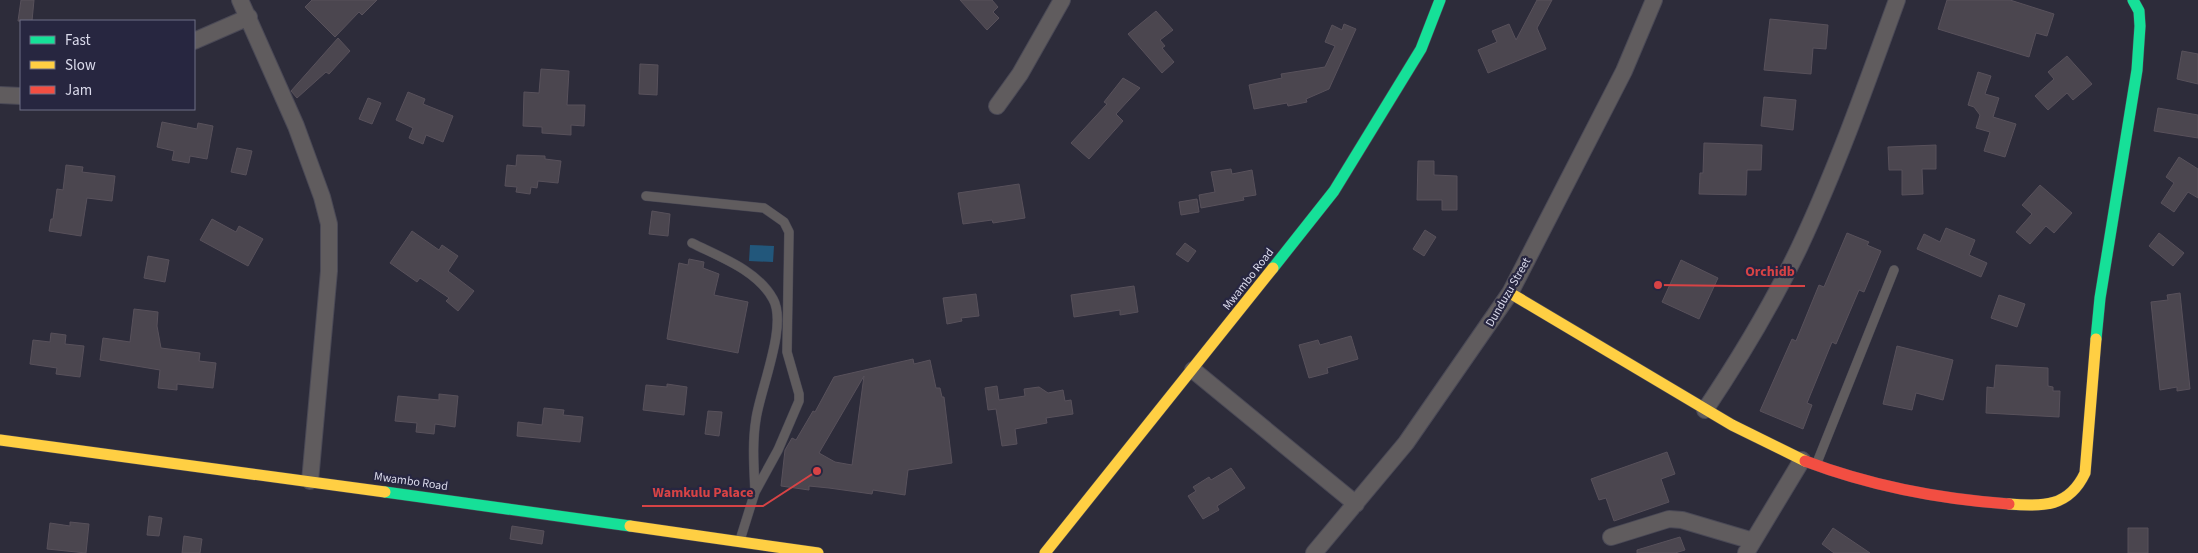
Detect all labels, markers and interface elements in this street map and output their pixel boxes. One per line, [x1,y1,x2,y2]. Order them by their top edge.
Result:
legend [20,20,195,110]
text: Fast [65,30,91,51]
text: Slow [65,55,96,76]
text: Jam [65,80,92,101]
street label: Mwambo Road [1219,245,1278,314]
street label: Dunduzu Street [1482,254,1535,330]
callout: Orchidb [1736,257,1805,286]
text: Orchidb [1745,262,1795,282]
street label: Mwambo Road [373,468,449,495]
callout: Wamkulu Palace [642,477,763,506]
text: Wamkulu Palace [653,483,753,503]

